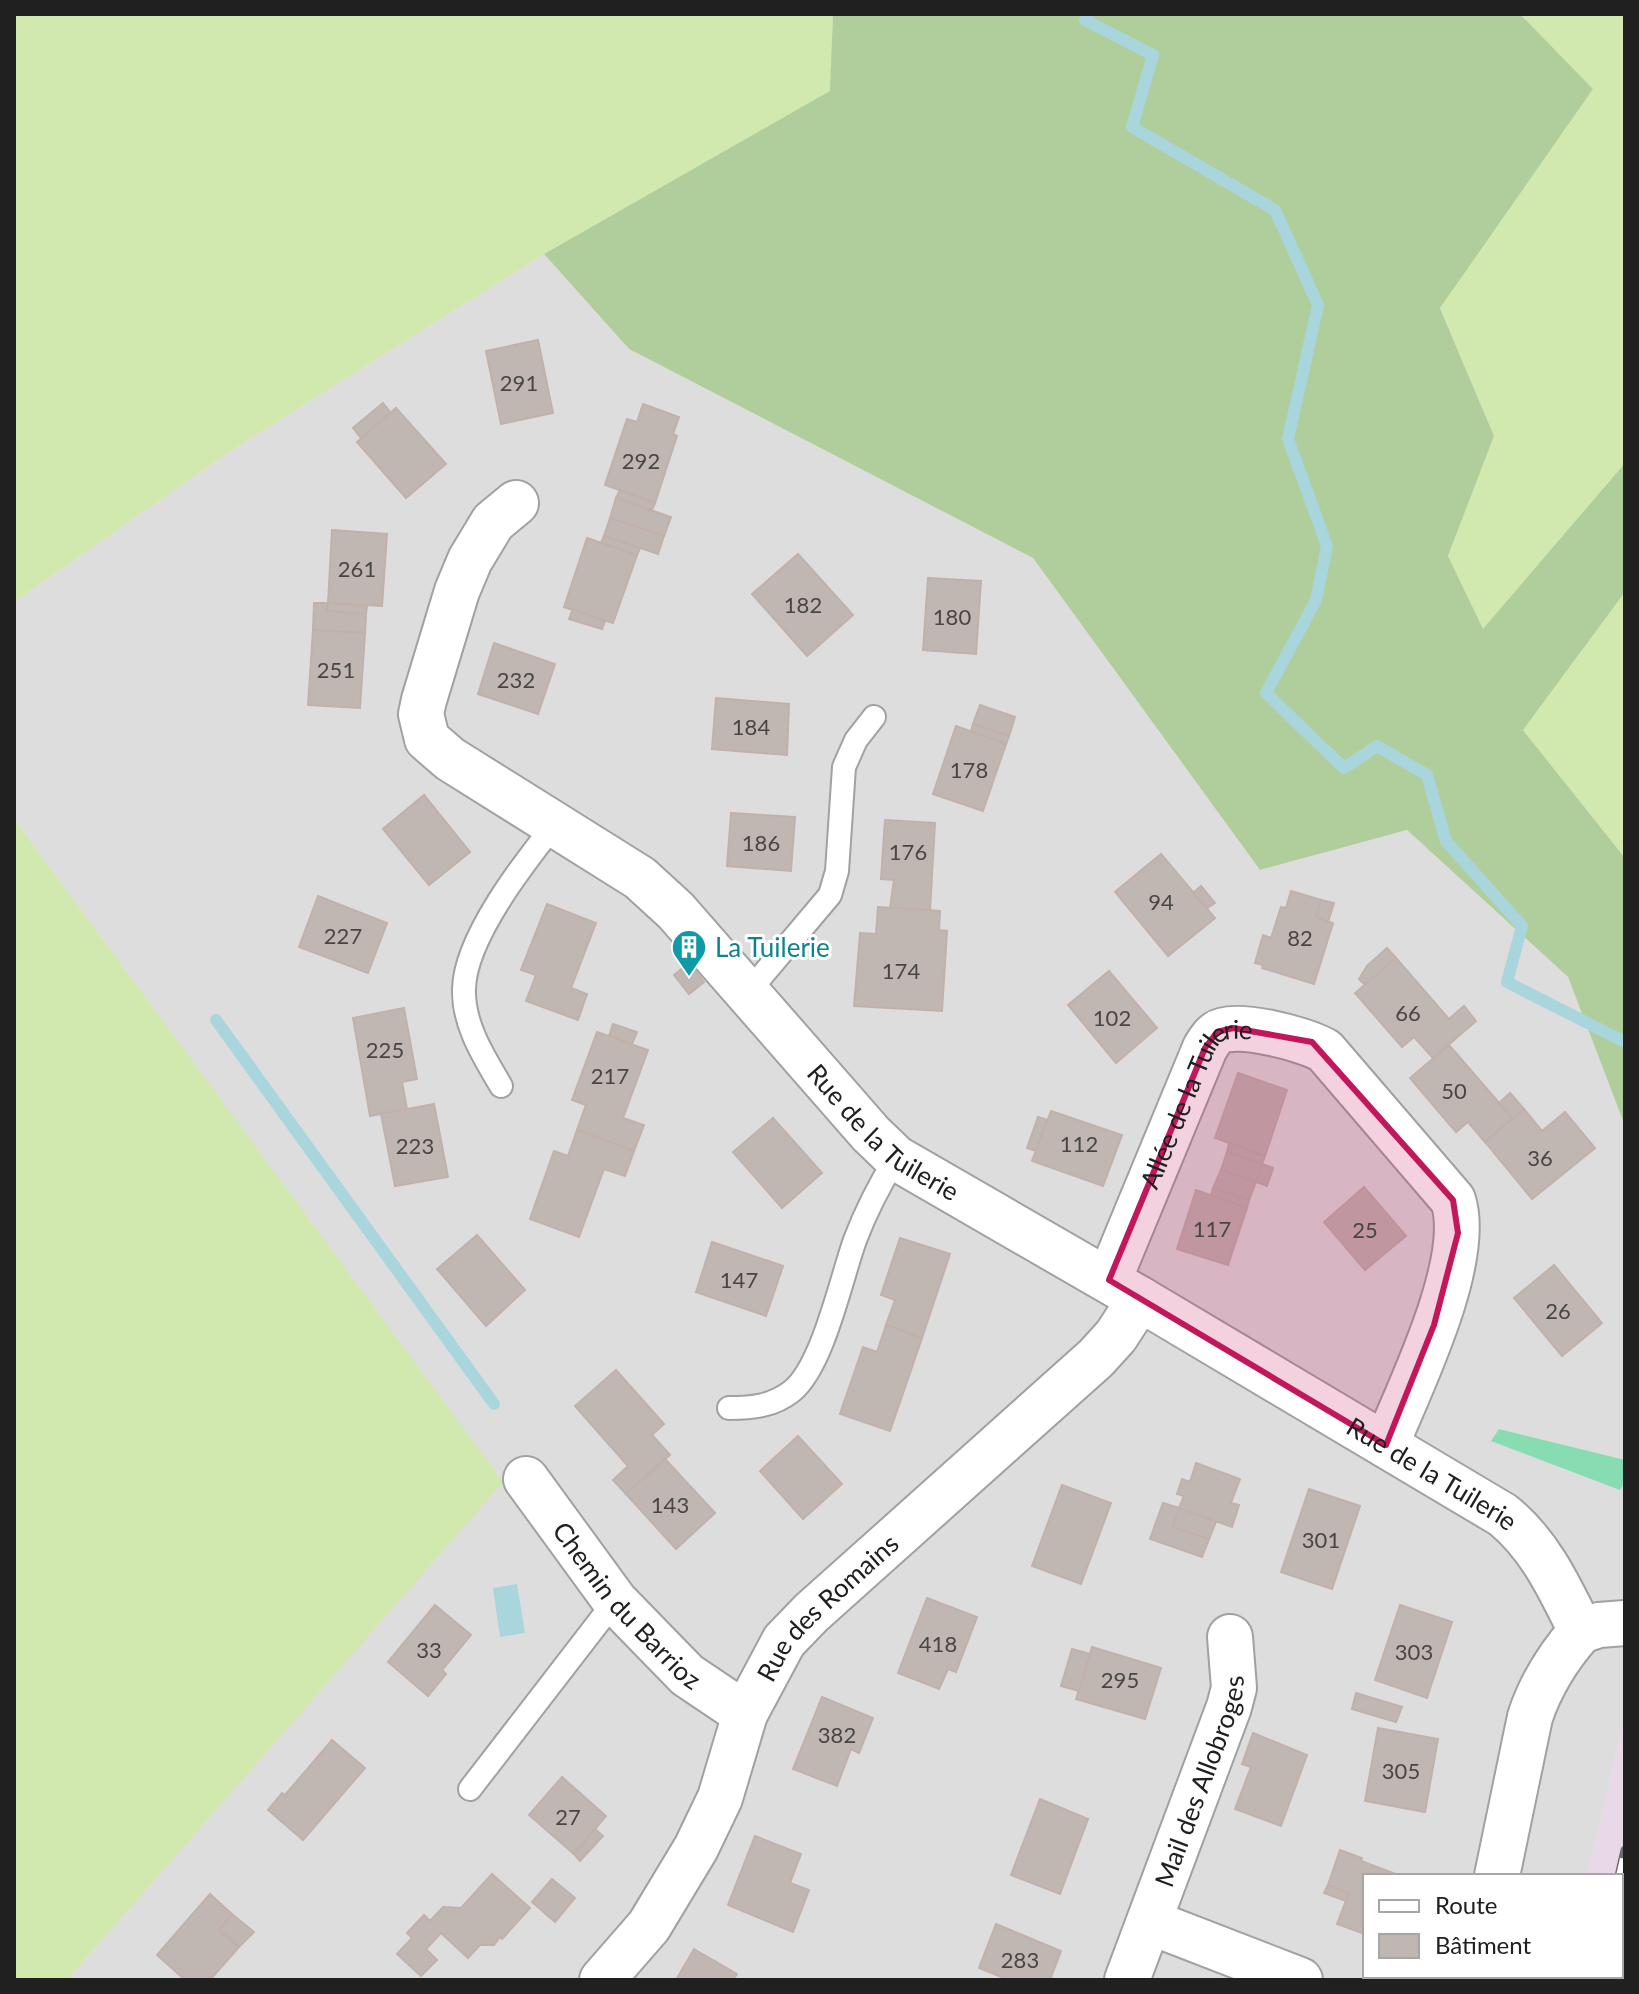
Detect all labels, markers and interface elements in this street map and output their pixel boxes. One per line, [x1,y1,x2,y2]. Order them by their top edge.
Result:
house number: 291 [500,369,538,396]
house number: 292 [622,447,660,474]
house number: 261 [338,555,376,582]
house number: 182 [784,591,822,618]
house number: 180 [933,603,971,630]
house number: 251 [317,656,355,683]
house number: 232 [497,666,535,693]
house number: 184 [732,713,770,740]
house number: 178 [950,756,988,783]
house number: 186 [742,829,780,856]
house number: 176 [889,838,927,865]
house number: 94 [1148,888,1174,915]
house number: 227 [324,922,362,949]
house number: 82 [1287,924,1313,951]
building icon: La Tuilerie [670,928,708,978]
place label: La Tuilerie [715,931,830,963]
house number: 174 [882,957,920,984]
house number: 66 [1395,999,1421,1026]
house number: 102 [1093,1004,1131,1031]
street label: Allée de la Tuilerie [1133,1013,1254,1193]
house number: 225 [366,1036,404,1063]
street label: Rue de la Tuilerie [801,1057,965,1207]
house number: 217 [591,1062,629,1089]
house number: 50 [1441,1077,1467,1104]
house number: 112 [1060,1130,1098,1157]
house number: 223 [396,1132,434,1159]
house number: 36 [1527,1144,1553,1171]
house number: 117 [1193,1215,1231,1242]
house number: 25 [1352,1216,1378,1243]
house number: 147 [720,1266,758,1293]
house number: 26 [1545,1297,1571,1324]
street label: Rue de la Tuilerie [1341,1410,1525,1537]
house number: 143 [651,1491,689,1518]
street label: Chemin du Barrioz [546,1515,707,1696]
house number: 301 [1302,1526,1340,1553]
street label: Rue des Romains [750,1527,905,1687]
house number: 418 [919,1630,957,1657]
house number: 33 [416,1636,442,1663]
house number: 303 [1395,1638,1433,1665]
house number: 295 [1101,1666,1139,1693]
street label: Mail des Allobroges [1147,1675,1250,1891]
house number: 382 [818,1721,856,1748]
house number: 305 [1382,1757,1420,1784]
house number: 27 [555,1803,581,1830]
legend [1363,1874,1623,1978]
text: Route [1435,1890,1497,1919]
text: Bâtiment [1435,1930,1532,1959]
house number: 283 [1001,1946,1039,1973]

